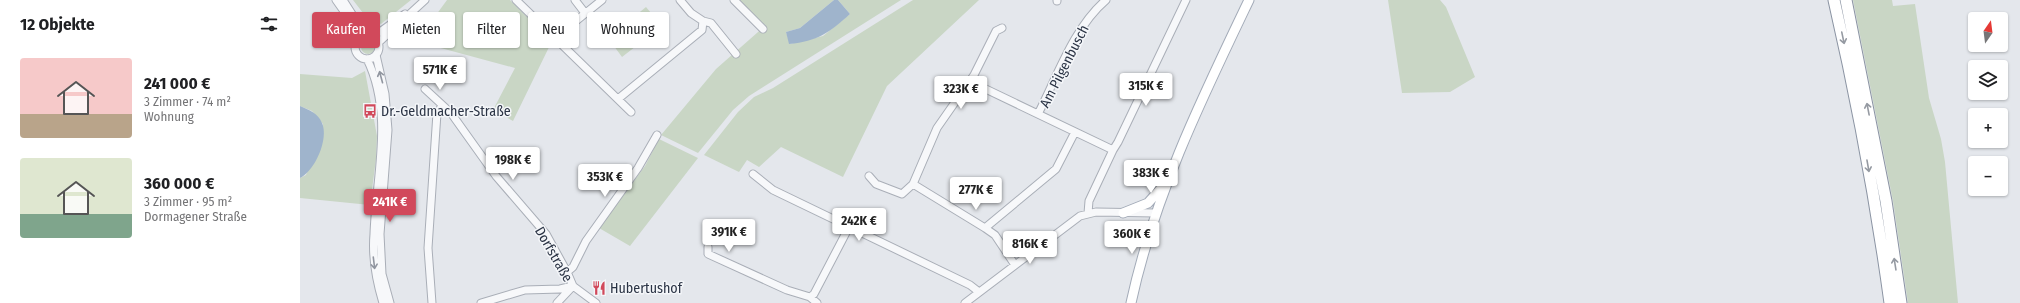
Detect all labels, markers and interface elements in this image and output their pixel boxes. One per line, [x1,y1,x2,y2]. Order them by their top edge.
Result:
chip: Kaufen [312,12,380,48]
chip: Mieten [388,12,455,48]
chip: Filter [463,12,520,48]
chip: Neu [528,12,579,48]
chip: Wohnung [587,12,669,48]
north arrow [1968,12,2008,52]
map controls [1968,12,2008,196]
icon: filters [258,13,280,35]
text: 12 Objekte [20,14,95,35]
street label: Am Pilgenbusch [1036,22,1093,111]
one-way arrow [1839,31,1847,44]
pin: 571K € [407,57,473,91]
button: layers [1968,60,2008,100]
text: 571K € [423,62,457,77]
one-way arrow [377,71,384,84]
text: 241 000 € [144,73,210,94]
pin: 315K € [1113,73,1179,107]
icon: home [52,74,100,122]
pin: 323K € [928,76,994,110]
text: 315K € [1129,78,1164,93]
text: 323K € [943,81,979,96]
text: 3 Zimmer · 74 m² [144,94,231,109]
bus stop icon: Dr.-Geldmacher-Straße [362,103,378,119]
place label: Dr.-Geldmacher-Straße [381,103,511,120]
one-way arrow [1864,103,1872,116]
button: + [1968,108,2008,148]
text: Wohnung [144,109,194,124]
pin: 198K € [480,147,546,181]
text: 198K € [495,152,531,167]
button: − [1968,156,2008,196]
one-way arrow [1864,159,1872,172]
pin: 383K € [1118,160,1184,194]
pin: 353K € [572,164,638,198]
text: 383K € [1133,165,1169,180]
text: 353K € [587,169,623,184]
text: 360 000 € [144,173,214,194]
icon: home [52,174,100,222]
pin: 277K € [943,177,1009,211]
text: 277K € [959,182,993,197]
pin: 241K € [357,189,423,223]
text: 3 Zimmer · 95 m² [144,194,232,209]
text: 241K € [373,194,407,209]
pin: 242K € [826,208,892,242]
text: Dormagener Straße [144,209,247,224]
text: 242K € [841,213,877,228]
pin: 391K € [696,219,762,253]
pin: 360K € [1099,221,1165,255]
street label: Dorfstraße [531,224,576,285]
text: 391K € [711,224,747,239]
text: 360K € [1113,226,1151,241]
pin: 816K € [997,231,1063,265]
text: 816K € [1012,236,1048,251]
one-way arrow [371,256,378,269]
one-way arrow [1891,258,1899,271]
restaurant icon: Hubertushof [591,280,607,296]
place label: Hubertushof [610,280,684,297]

